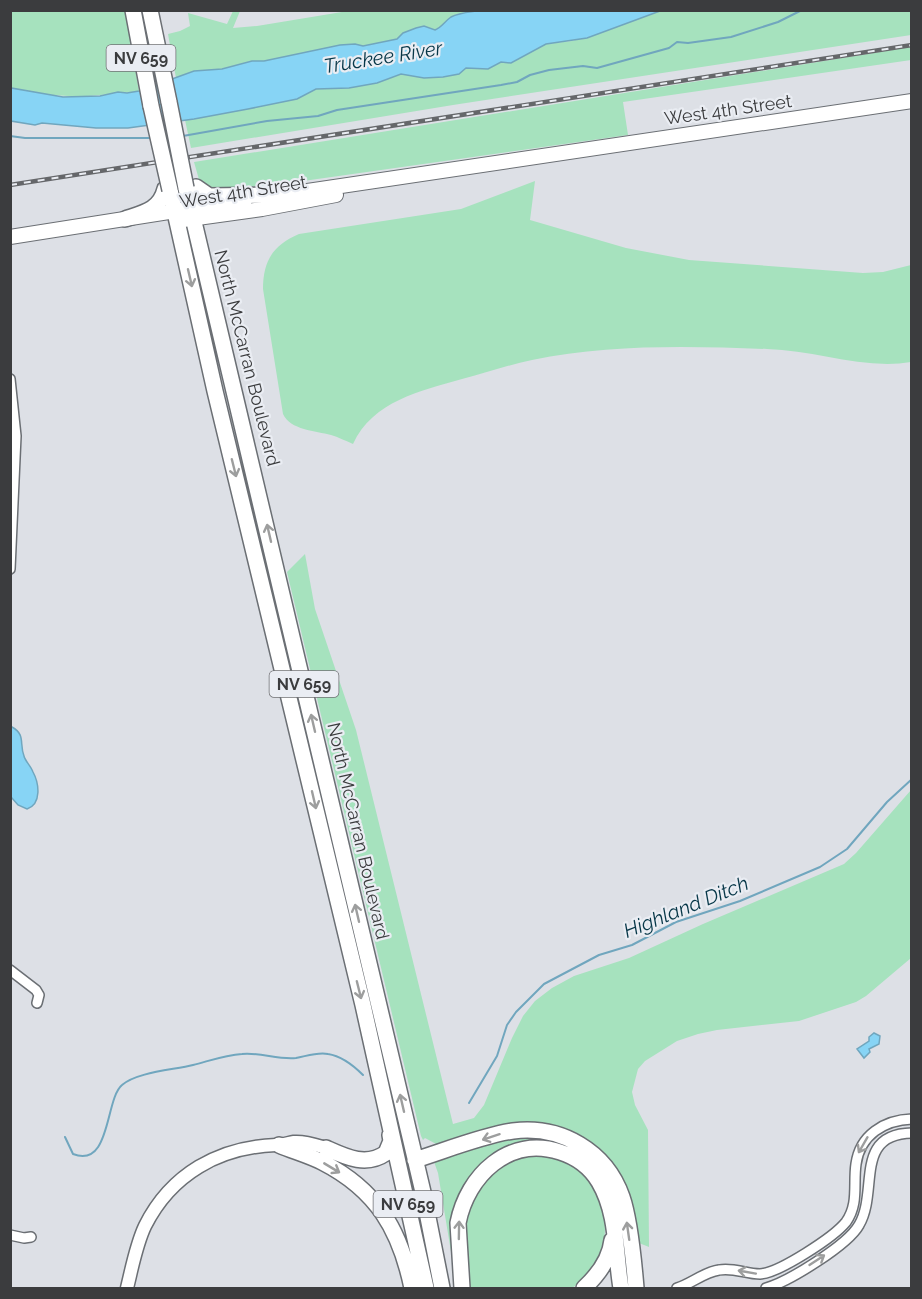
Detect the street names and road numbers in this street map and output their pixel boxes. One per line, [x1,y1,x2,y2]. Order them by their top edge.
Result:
road number: NV 659 [106,45,176,71]
street label: West 4th Street [663,90,793,129]
street label: West 4th Street [178,171,308,212]
street label: North McCarran Boulevard [210,248,285,468]
road number: NV 659 [270,671,338,697]
street label: North McCarran Boulevard [323,720,394,941]
road number: NV 659 [374,1191,442,1217]

